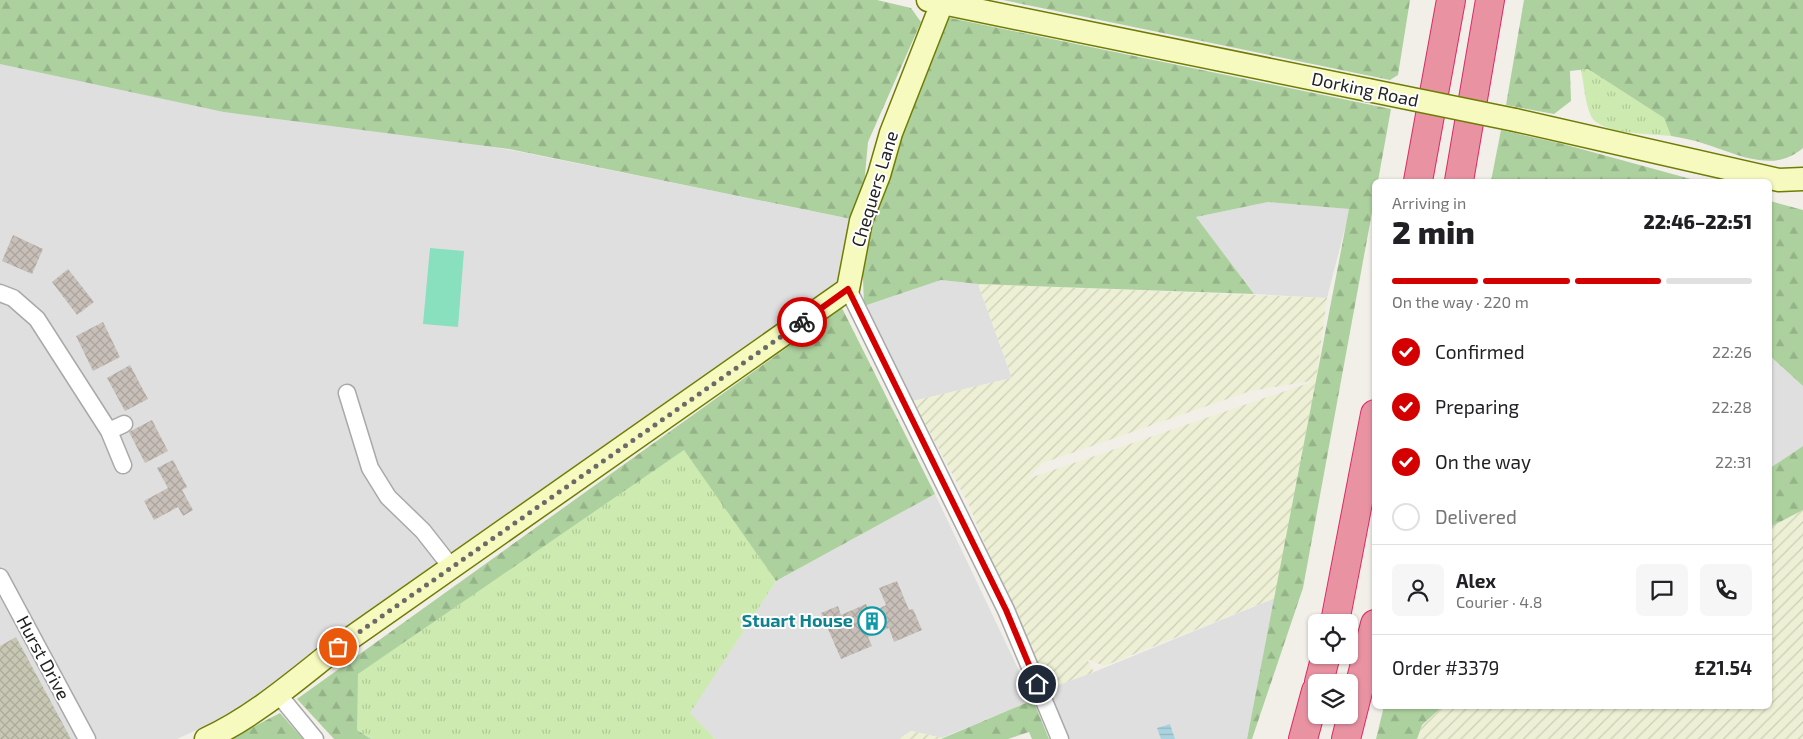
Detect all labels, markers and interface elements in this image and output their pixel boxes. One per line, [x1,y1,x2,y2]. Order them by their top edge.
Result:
street label: Dorking Road [1310,67,1421,111]
street label: Chequers Lane [846,128,902,249]
text: Arriving in [1392,193,1466,212]
text: 22:46–22:51 [1644,210,1752,233]
text: 2 min [1392,212,1475,250]
text: On the way · 220 m [1392,292,1529,311]
courier [777,297,827,347]
icon: bike [788,308,816,336]
icon: check [1392,338,1420,366]
text: Confirmed [1435,340,1525,363]
text: 22:26 [1712,342,1752,361]
icon: check [1392,393,1420,421]
text: Preparing [1435,395,1519,418]
text: 22:28 [1712,397,1752,416]
icon: check [1392,448,1420,476]
text: On the way [1435,450,1531,473]
text: 22:31 [1715,452,1752,471]
text: Delivered [1435,505,1517,528]
button: person [1392,564,1444,616]
button: chat [1636,564,1688,616]
button: phone [1700,564,1752,616]
text: Alex [1456,569,1496,592]
text: Courier · 4.8 [1456,592,1543,611]
building icon: Stuart House [857,606,887,636]
place label: Stuart House [742,609,853,631]
street label: Hurst Drive [13,612,75,703]
map controls [1308,614,1358,724]
button: locate [1308,614,1358,664]
pin [317,626,359,668]
icon: bag [324,633,352,661]
text: Order #3379 [1392,656,1499,679]
text: £21.54 [1694,656,1752,679]
pin [1016,663,1058,705]
icon: home [1023,670,1051,698]
button: layers [1308,674,1358,724]

